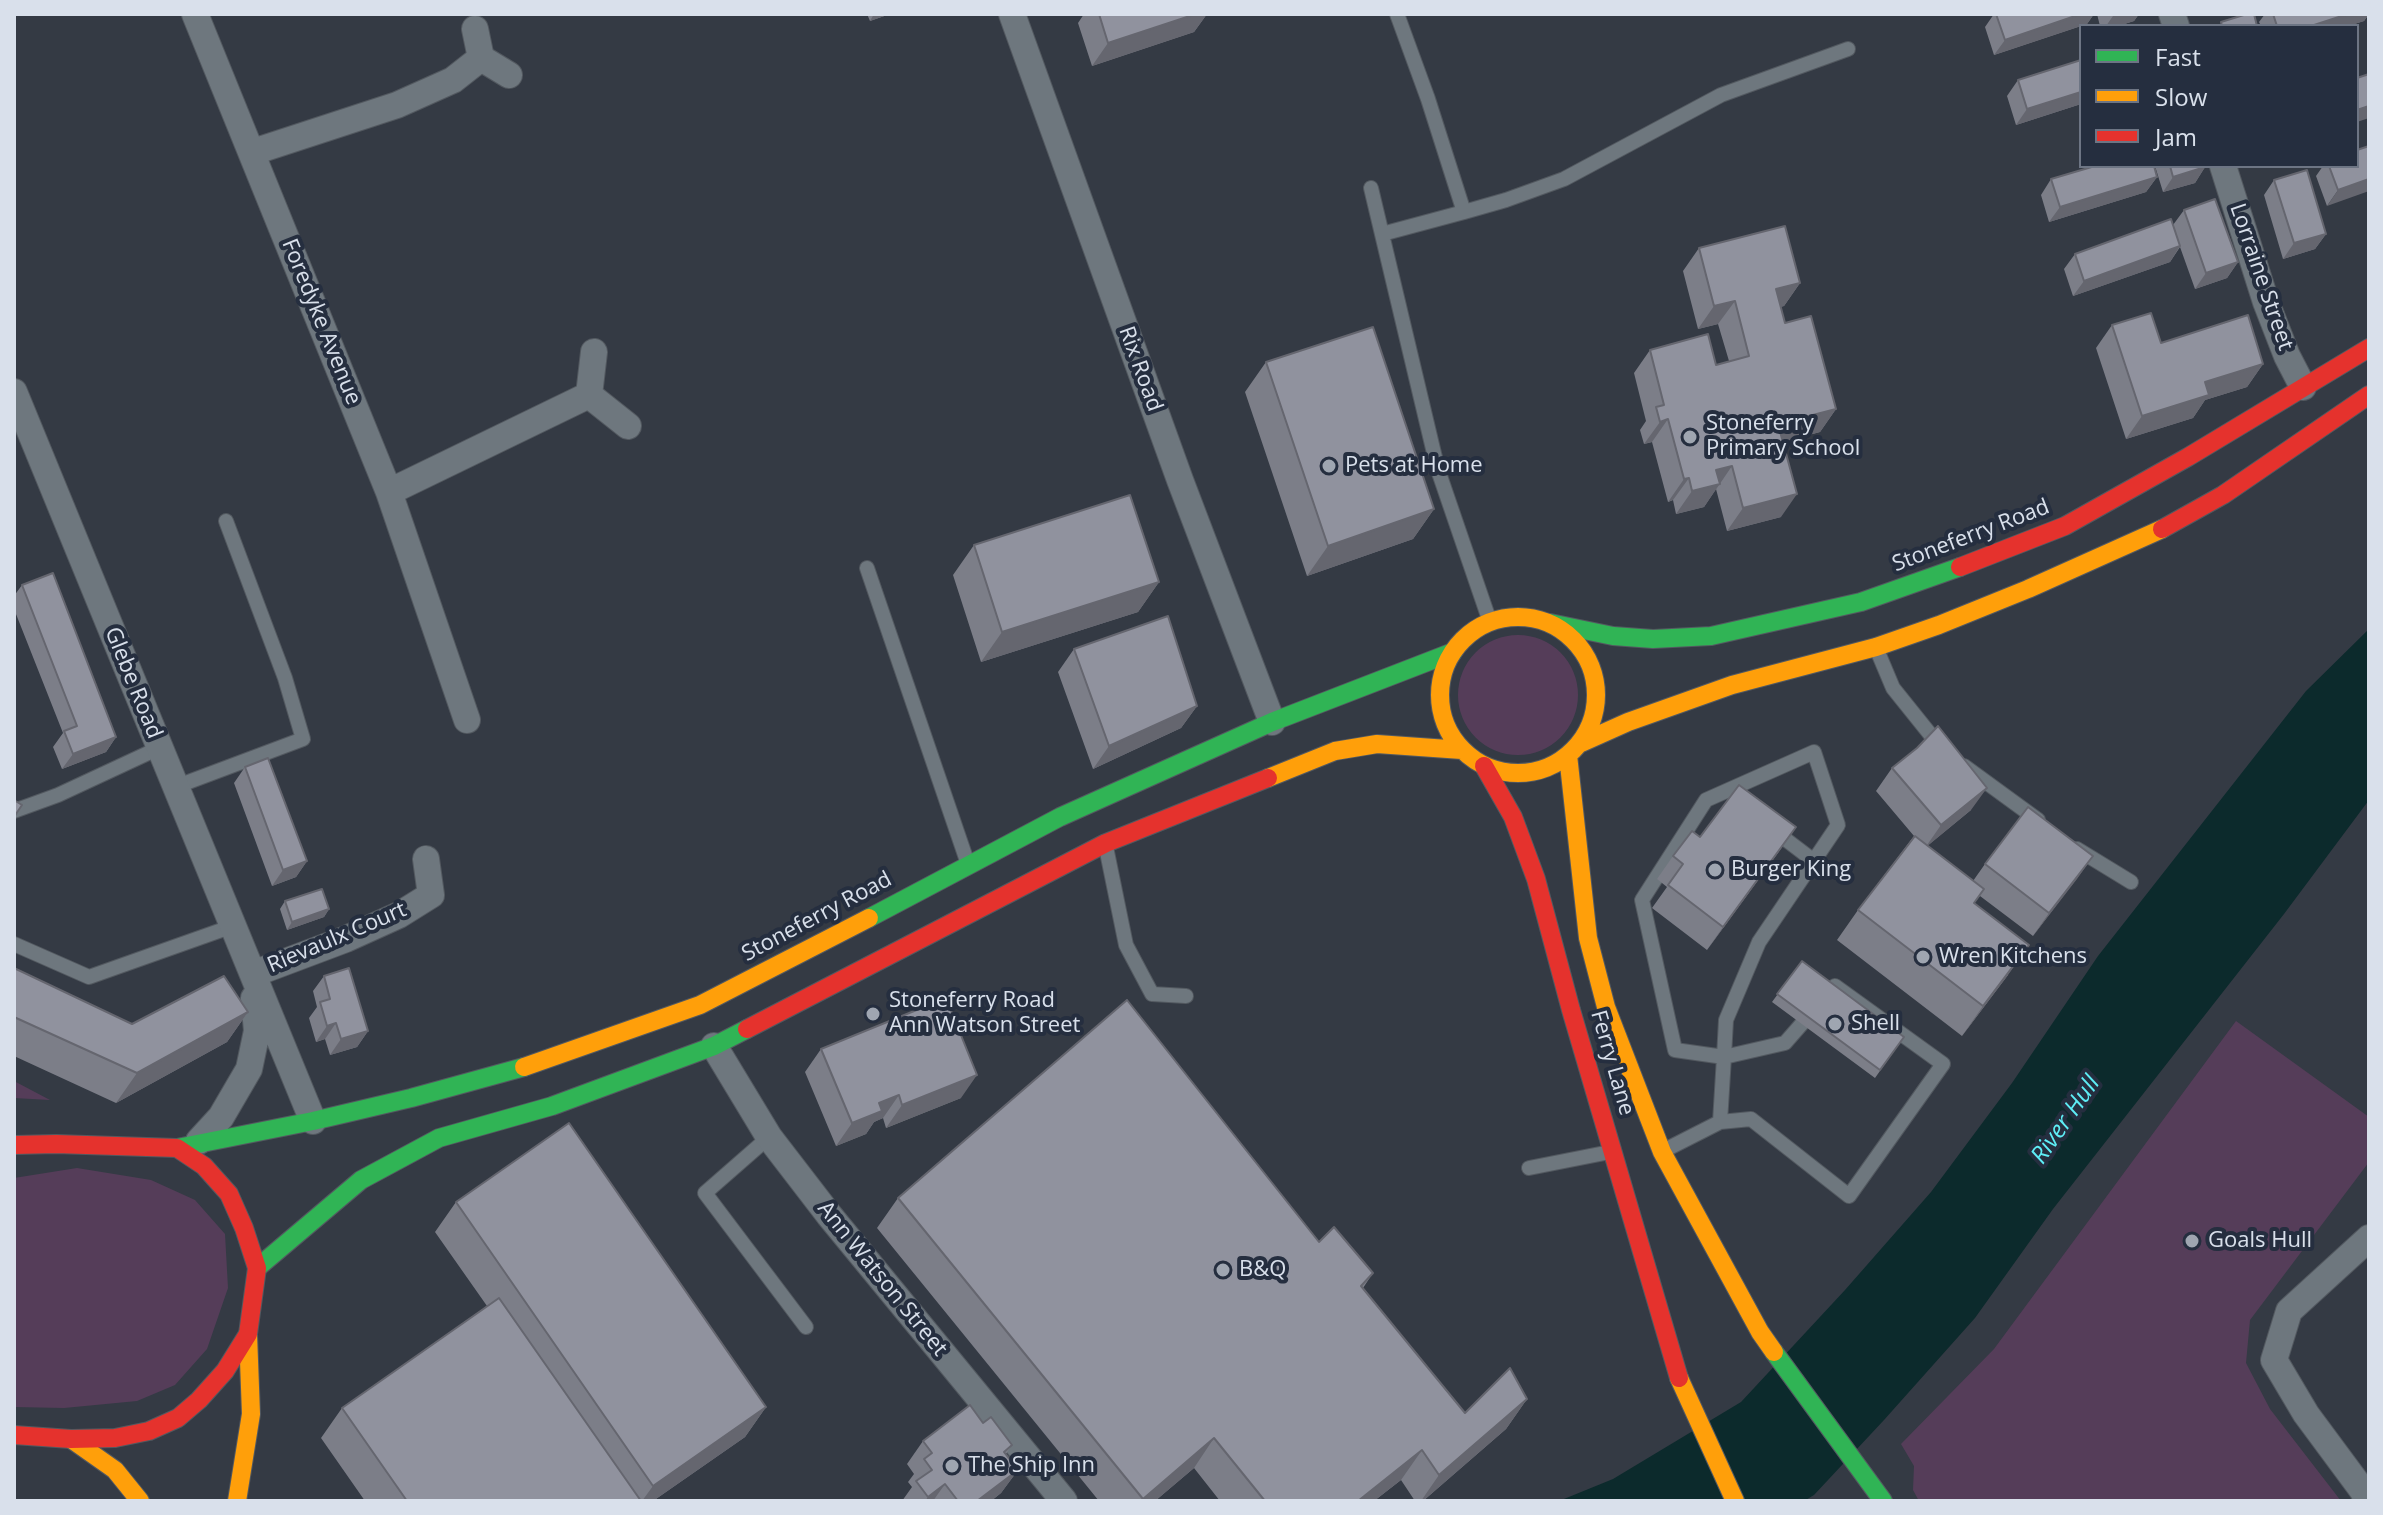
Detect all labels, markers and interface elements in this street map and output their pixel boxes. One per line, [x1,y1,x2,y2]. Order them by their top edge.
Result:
legend [2079,24,2359,168]
text: Fast [2155,40,2201,73]
text: Slow [2155,80,2207,113]
text: Jam [2155,120,2197,153]
street label: Lorraine Street [2224,200,2298,354]
street label: Foredyke Avenue [276,235,366,409]
street label: Rix Road [1112,323,1168,415]
place label: Stoneferry Primary School [1706,411,1860,462]
marker: Stoneferry Primary School [1681,428,1699,446]
place label: Pets at Home [1345,453,1483,479]
marker: Pets at Home [1320,457,1338,475]
street label: Stoneferry Road [1889,494,2053,578]
street label: Glebe Road [99,623,167,743]
place label: Burger King [1731,857,1851,883]
marker: Burger King [1706,861,1724,879]
street label: Stoneferry Road [738,866,896,968]
street label: Rievaulx Court [264,897,410,979]
place label: Wren Kitchens [1939,944,2087,970]
marker: Wren Kitchens [1914,948,1932,966]
place label: Stoneferry Road Ann Watson Street [889,988,1080,1040]
marker: Stoneferry Road Ann Watson Street [864,1005,882,1023]
street label: Ferry Lane [1584,1007,1640,1119]
place label: Shell [1851,1011,1900,1037]
marker: Shell [1826,1015,1844,1033]
water label: River Hull [2025,1070,2107,1170]
street label: Ann Watson Street [812,1196,952,1362]
place label: Goals Hull [2208,1228,2312,1254]
marker: Goals Hull [2183,1232,2201,1250]
place label: B&Q [1239,1257,1286,1283]
marker: B&Q [1214,1261,1232,1279]
place label: The Ship Inn [968,1453,1095,1479]
marker: The Ship Inn [943,1457,961,1475]

